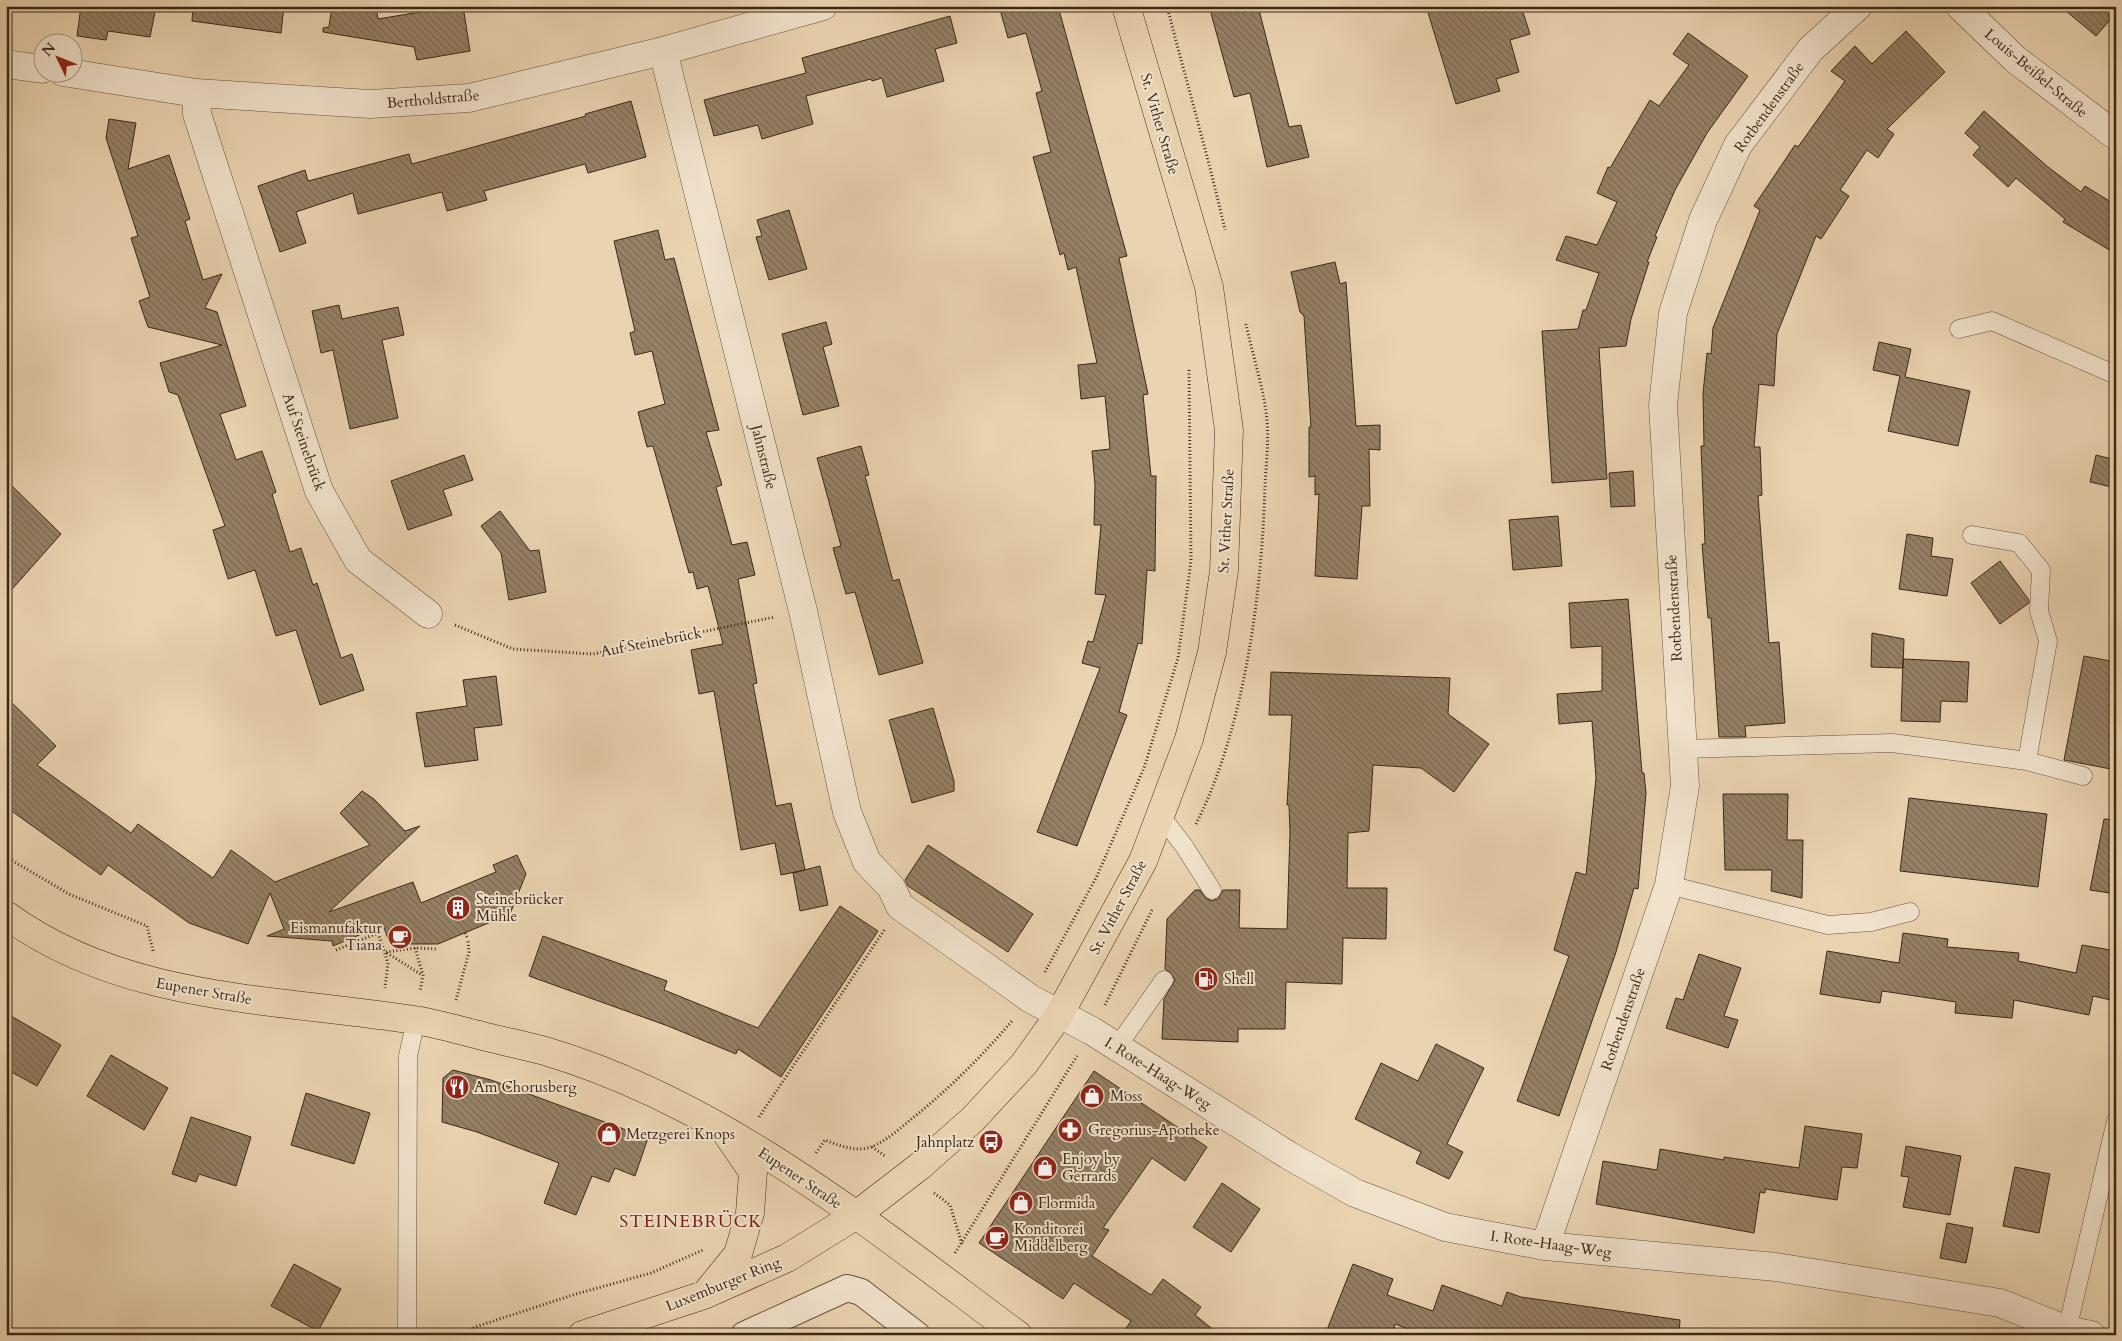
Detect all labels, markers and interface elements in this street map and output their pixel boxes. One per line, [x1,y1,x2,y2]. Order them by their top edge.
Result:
street label: Louis-Beißel-Straße [1980,24,2092,122]
north arrow [32,32,82,82]
text: N [38,39,60,60]
street label: Rotbendenstraße [1729,58,1809,156]
street label: St. Vither Straße [1136,71,1184,177]
street label: Bertholdstraße [386,85,480,113]
street label: Auf Steinebrück [278,390,330,494]
street label: Jahnstraße [746,421,782,492]
street label: St. Vither Straße [1213,468,1239,574]
street label: Rotbendenstraße [1661,554,1687,662]
street label: Auf Steinebrück [599,622,703,662]
street label: St. Vither Straße [1085,856,1151,958]
place label: Steinebrücker Mühle [476,889,564,926]
building icon: Steinebrücker Mühle [445,895,471,921]
place label: Eismanufaktur Tiana [290,918,383,955]
cafe icon: Eismanufaktur Tiana [387,924,413,950]
street label: Rotbendenstraße [1596,965,1650,1073]
fuel station icon: Shell [1193,966,1219,992]
place label: Shell [1224,969,1254,989]
street label: Eupener Straße [154,973,254,1009]
street label: I. Rote-Haag-Weg [1101,1032,1216,1114]
restaurant icon: Am Chorusberg [444,1074,470,1100]
place label: Am Chorusberg [474,1077,577,1097]
shop icon: Moss [1079,1083,1105,1109]
place label: Moss [1110,1086,1142,1106]
pharmacy icon: Gregorius-Apotheke [1057,1117,1083,1143]
place label: Gregorius-Apotheke [1088,1120,1220,1140]
shop icon: Metzgerei Knops [596,1121,622,1147]
place label: Metzgerei Knops [626,1124,735,1144]
bus stop icon: Jahnplatz [978,1129,1004,1155]
place label: Jahnplatz [914,1132,974,1152]
street label: Eupener Straße [754,1143,846,1214]
place label: Enjoy by Gerrards [1062,1149,1120,1186]
shop icon: Enjoy by Gerrards [1032,1155,1058,1181]
shop icon: Flormida [1008,1190,1034,1216]
place label: Flormida [1038,1193,1096,1213]
district label: STEINEBRÜCK [619,1209,763,1234]
place label: Konditorei Middelberg [1014,1219,1088,1256]
cafe icon: Konditorei Middelberg [984,1225,1010,1251]
street label: I. Rote-Haag-Weg [1489,1226,1613,1262]
street label: Luxemburger Ring [663,1252,784,1316]

